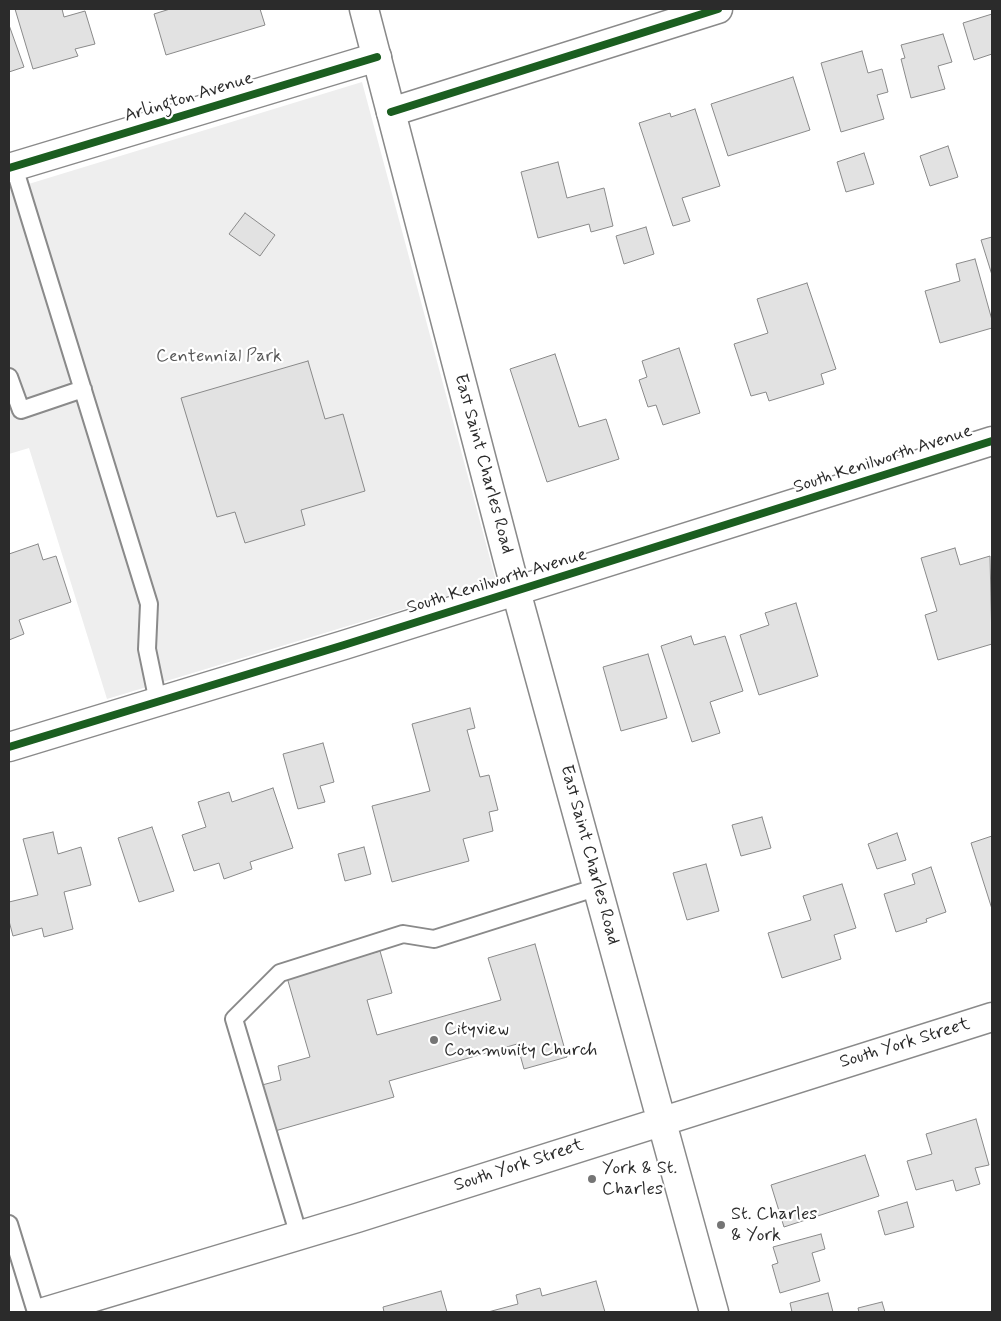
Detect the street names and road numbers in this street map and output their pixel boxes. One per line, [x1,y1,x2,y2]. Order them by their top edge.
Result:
street label: Arlington Avenue [122,68,256,128]
street label: East Saint Charles Road [449,372,517,556]
street label: South Kenilworth Avenue [791,421,975,499]
street label: South Kenilworth Avenue [405,544,589,620]
street label: East Saint Charles Road [555,763,623,947]
street label: South York Street [837,1014,973,1074]
street label: South York Street [451,1135,587,1197]

